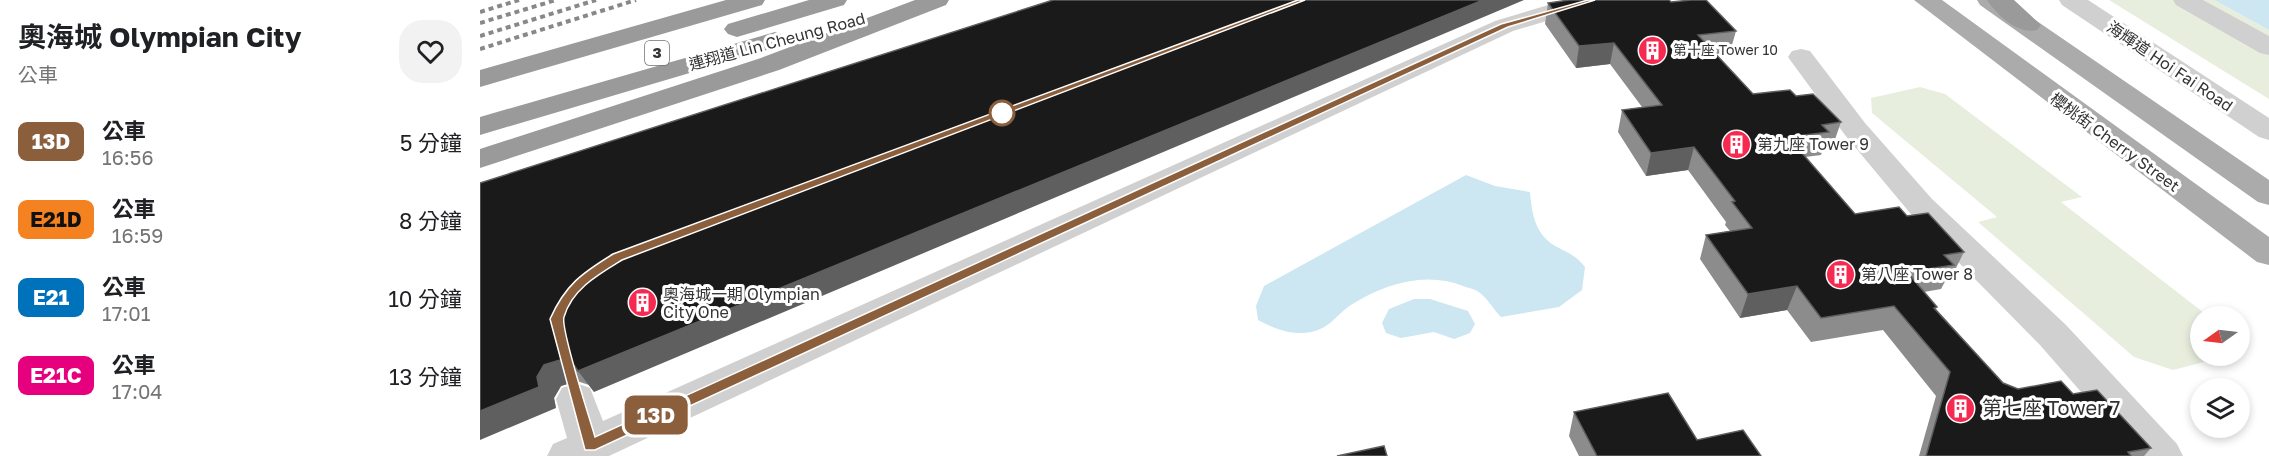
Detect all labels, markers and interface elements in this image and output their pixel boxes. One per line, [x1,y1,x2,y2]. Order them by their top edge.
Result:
street label: 連翔道 Lin Cheung Road [687,8,867,74]
street label: 海輝道 Hoi Fai Road [2103,16,2237,116]
text: 奧海城 Olympian City [18,20,302,53]
button: heart [399,20,462,83]
building icon: 第十座 Tower 10 [1636,34,1668,66]
road number: 3 [645,41,669,65]
place label: 第十座 Tower 10 [1673,41,1778,58]
text: 公車 [18,62,58,86]
street label: 櫻桃街 Cherry Street [2046,88,2184,196]
unlabelled marker [989,100,1015,126]
text: 公車 [102,117,146,144]
text: 13D [32,128,70,154]
building icon: 第九座 Tower 9 [1720,128,1752,160]
text: 5 分鐘 [400,129,462,156]
place label: 第九座 Tower 9 [1757,134,1869,154]
text: 16:56 [102,145,154,169]
text: 公車 [112,195,156,222]
text: E21D [30,206,82,232]
text: 8 分鐘 [399,207,462,234]
text: 16:59 [112,223,163,247]
building icon: 第八座 Tower 8 [1824,258,1856,290]
place label: 第八座 Tower 8 [1861,264,1973,284]
text: 公車 [102,273,146,300]
text: E21 [33,284,69,310]
place label: 奧海城一期 Olympian City One [663,284,820,322]
text: 10 分鐘 [388,285,462,312]
building icon: 奧海城一期 Olympian City One [626,287,658,319]
text: 17:01 [102,301,150,325]
north arrow [2190,306,2250,366]
map controls [2190,306,2250,438]
text: 公車 [112,351,156,378]
text: E21C [30,362,82,388]
text: 13 分鐘 [389,363,462,390]
button: layers [2190,378,2250,438]
text: 17:04 [112,379,163,403]
building icon: 第七座 Tower 7 [1945,392,1977,424]
place label: 第七座 Tower 7 [1982,395,2120,419]
line badge: 13D [622,396,690,434]
text: 13D [637,402,675,428]

